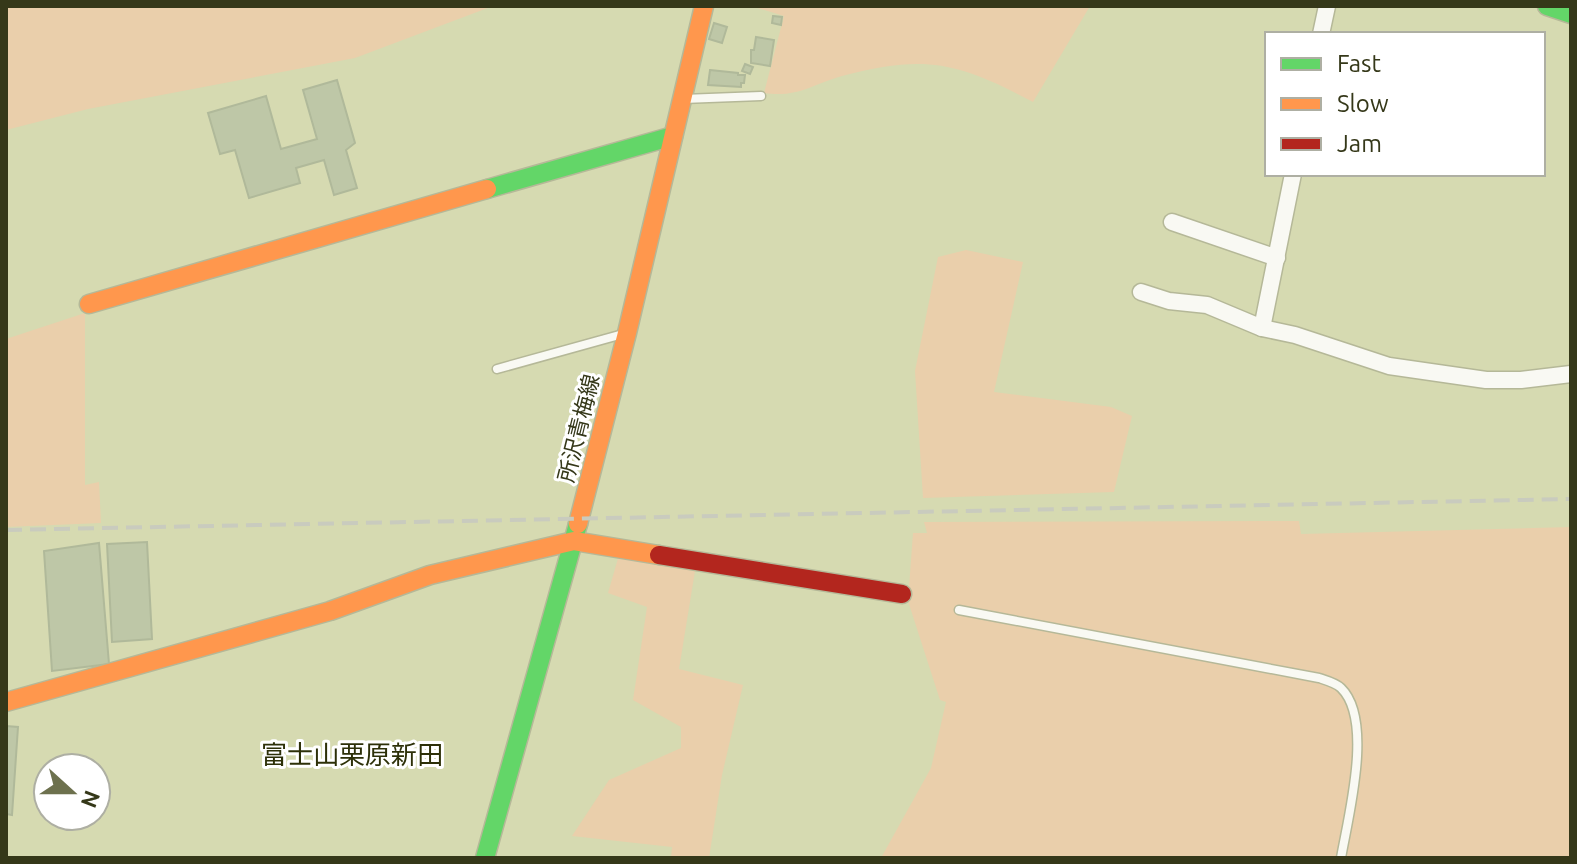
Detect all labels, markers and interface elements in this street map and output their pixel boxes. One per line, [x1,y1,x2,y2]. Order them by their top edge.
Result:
legend [1265,32,1545,176]
text: Fast [1337,50,1381,77]
text: Slow [1337,90,1389,117]
text: Jam [1337,130,1382,157]
street label: 所沢青梅線 [553,372,603,484]
district label: 富士山栗原新田 [261,740,443,769]
north arrow [32,752,112,832]
text: N [77,787,106,811]

